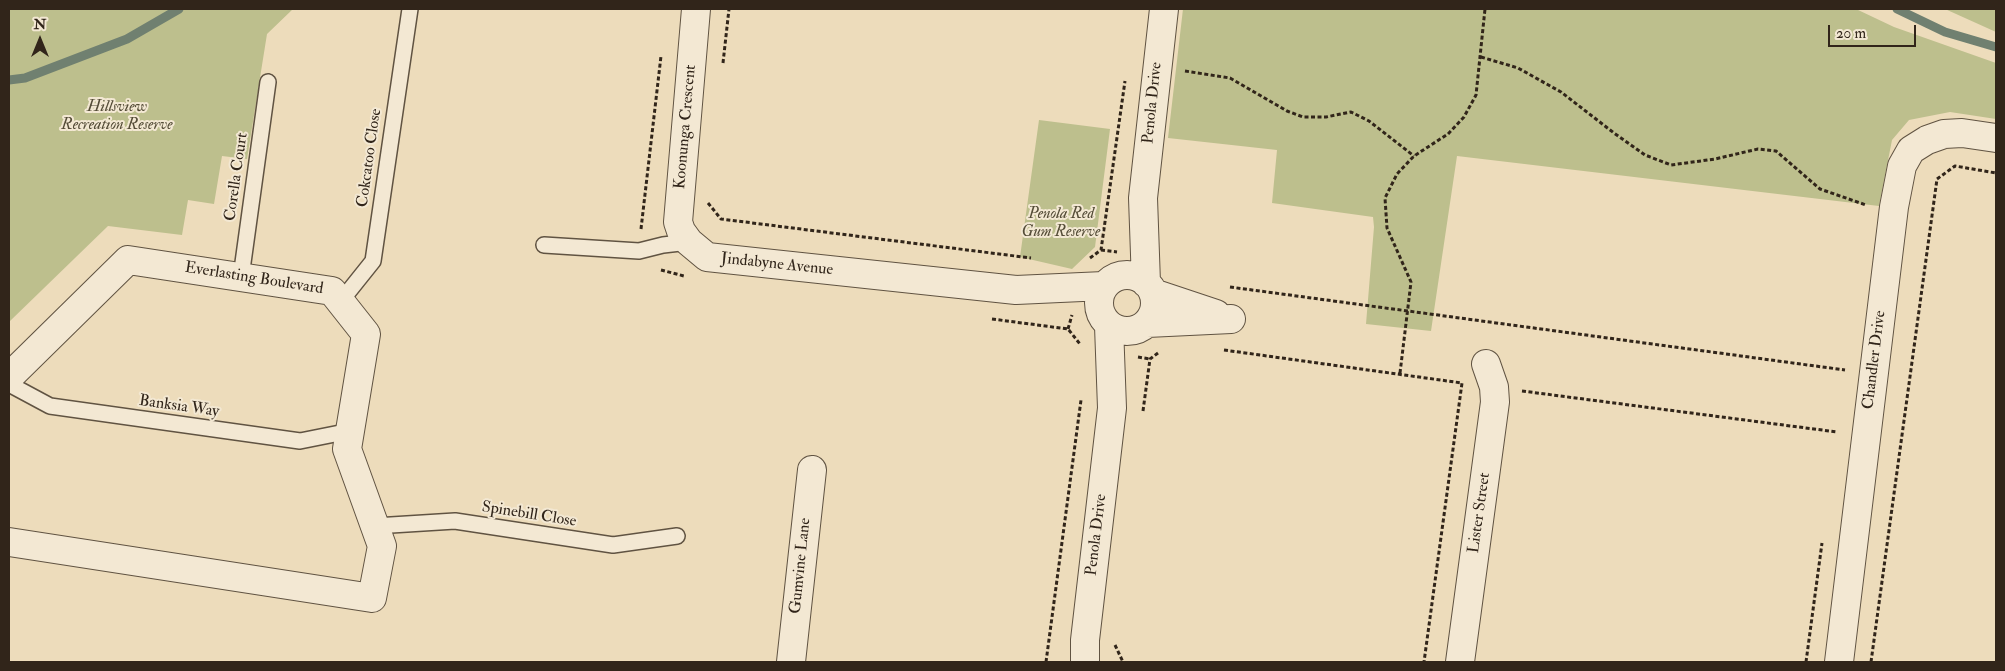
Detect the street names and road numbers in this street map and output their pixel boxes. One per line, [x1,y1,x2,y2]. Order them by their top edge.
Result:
street label: Penola Drive [1139,61,1167,145]
street label: Koonunga Crescent [671,64,701,190]
street label: Cokcatoo Close [354,108,386,208]
street label: Corella Court [221,132,253,222]
street label: Jindabyne Avenue [720,250,834,280]
street label: Everlasting Boulevard [183,259,325,299]
street label: Chandler Drive [1859,309,1891,411]
street label: Banksia Way [138,392,220,422]
street label: Lister Street [1465,472,1495,554]
street label: Penola Drive [1082,493,1112,577]
street label: Spinebill Close [480,498,578,532]
street label: Gumvine Lane [786,517,816,615]

